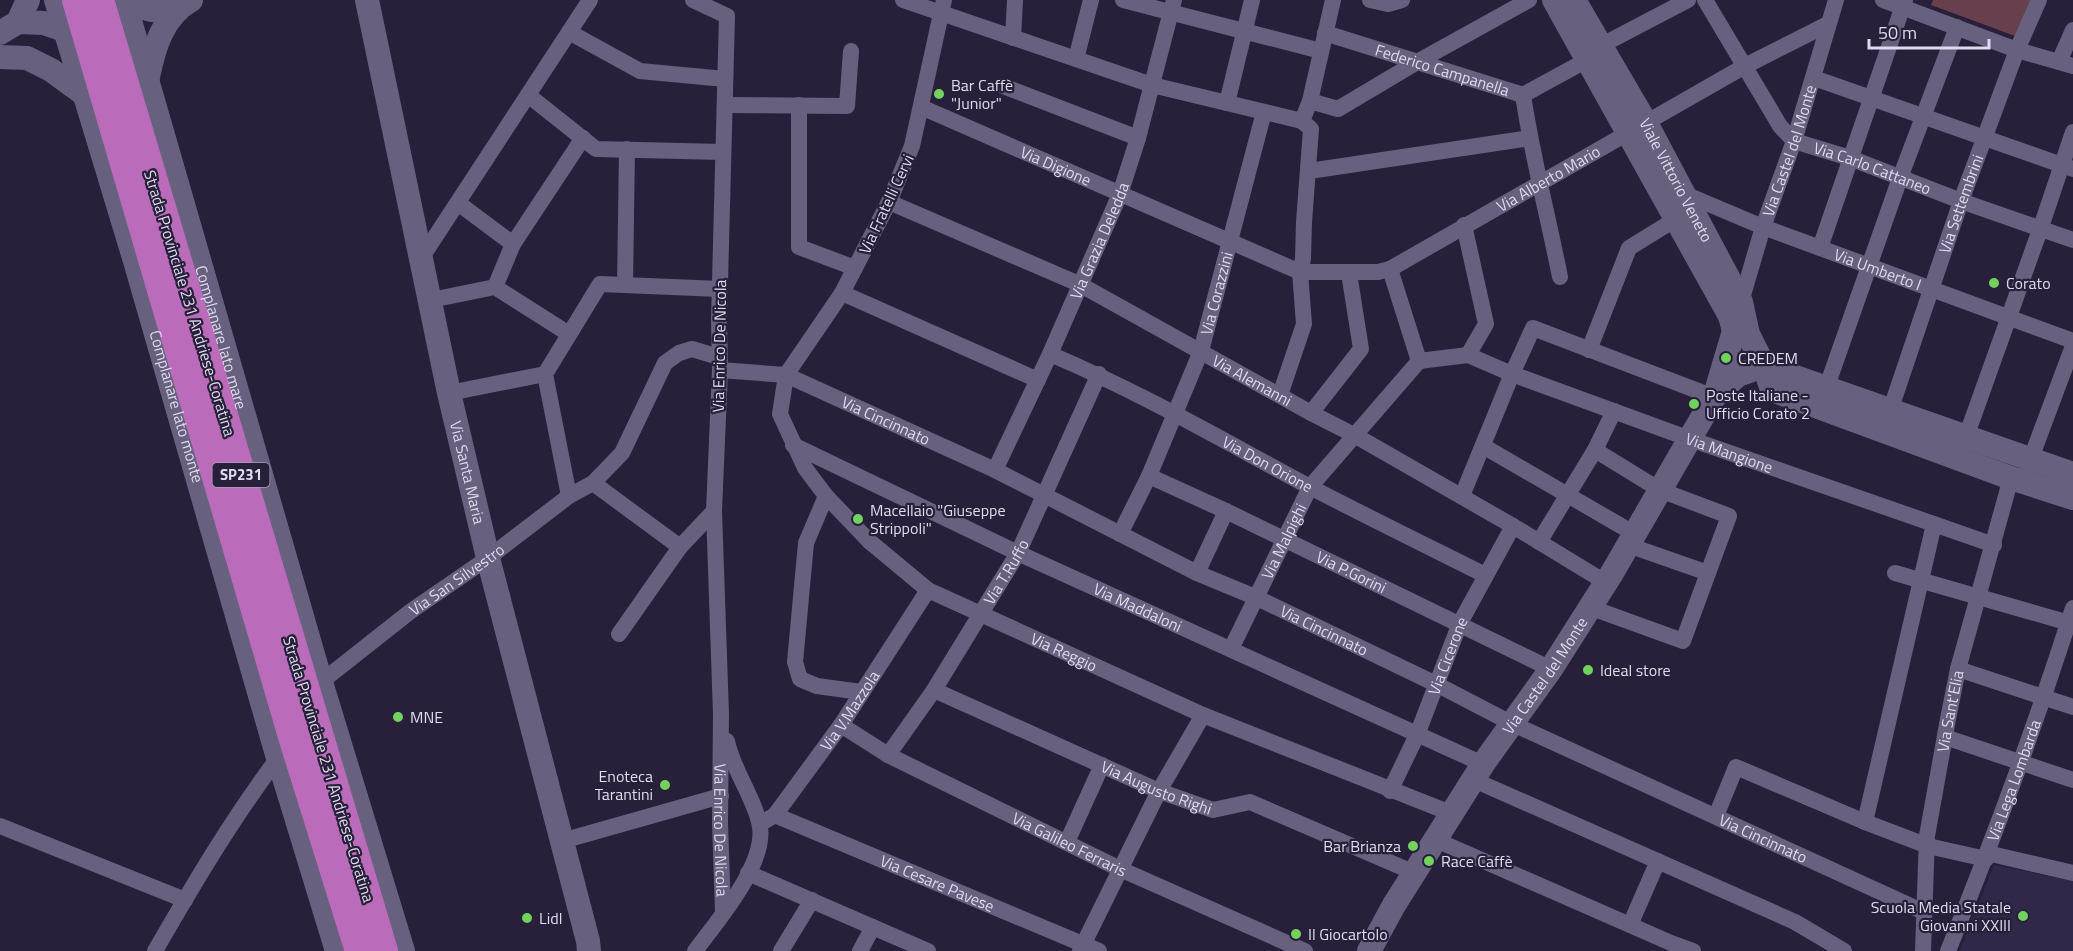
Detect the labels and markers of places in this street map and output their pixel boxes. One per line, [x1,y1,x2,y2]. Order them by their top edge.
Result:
place label: Bar Caffè "Junior" [951,73,1013,115]
marker: Bar Caffè "Junior" [932,87,946,101]
place label: Corato [2006,271,2051,295]
marker: Corato [1987,276,2001,290]
place label: CREDEM [1738,346,1798,370]
marker: CREDEM [1719,351,1733,365]
place label: Poste Italiane - Ufficio Corato 2 [1706,383,1810,425]
marker: Poste Italiane - Ufficio Corato 2 [1687,397,1701,411]
place label: Macellaio "Giuseppe Strippoli" [870,498,1006,540]
marker: Macellaio "Giuseppe Strippoli" [851,512,865,526]
place label: Ideal store [1600,658,1671,682]
marker: Ideal store [1581,663,1595,677]
place label: MNE [410,705,443,729]
marker: MNE [391,710,405,724]
place label: Enoteca Tarantini [595,764,653,806]
marker: Enoteca Tarantini [658,778,672,792]
place label: Bar Brianza [1323,834,1401,858]
marker: Bar Brianza [1406,839,1420,853]
place label: Race Caffè [1441,849,1513,873]
marker: Race Caffè [1422,854,1436,868]
place label: Scuola Media Statale Giovanni XXIII [1871,895,2011,937]
place label: Lidl [539,906,562,930]
marker: Scuola Media Statale Giovanni XXIII [2016,909,2030,923]
marker: Lidl [520,911,534,925]
place label: Il Giocartolo [1308,922,1388,946]
marker: Il Giocartolo [1289,927,1303,941]

